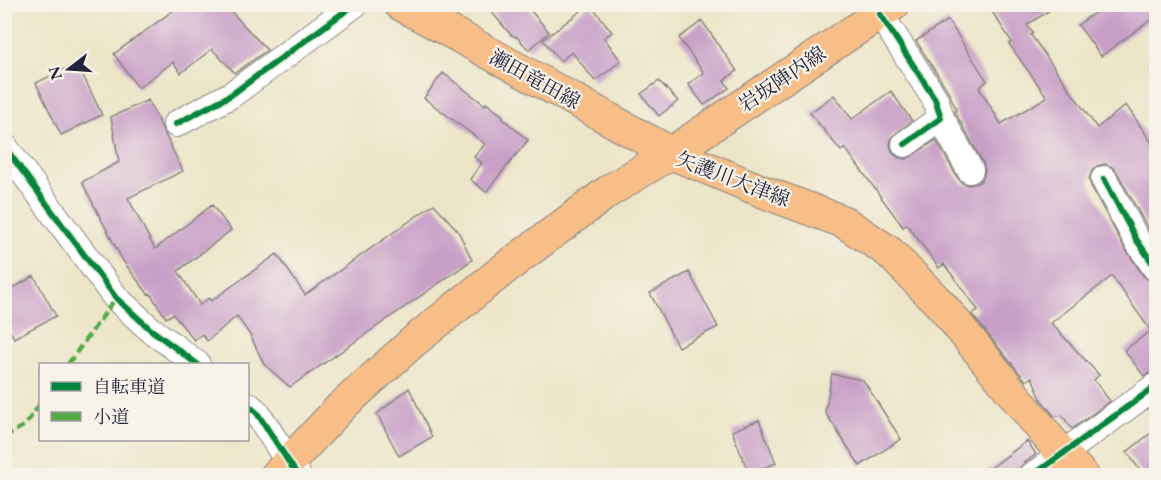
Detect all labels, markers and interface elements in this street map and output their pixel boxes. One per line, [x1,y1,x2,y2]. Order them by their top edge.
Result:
north arrow [39,39,99,99]
street label: 岩坂陣内線 [733,40,831,118]
street label: 瀬田竜田線 [485,43,585,115]
text: N [43,64,67,83]
street label: 矢護川大津線 [672,145,794,213]
legend [39,363,249,441]
text: 自転車道 [93,375,165,398]
text: 小道 [93,405,129,428]

